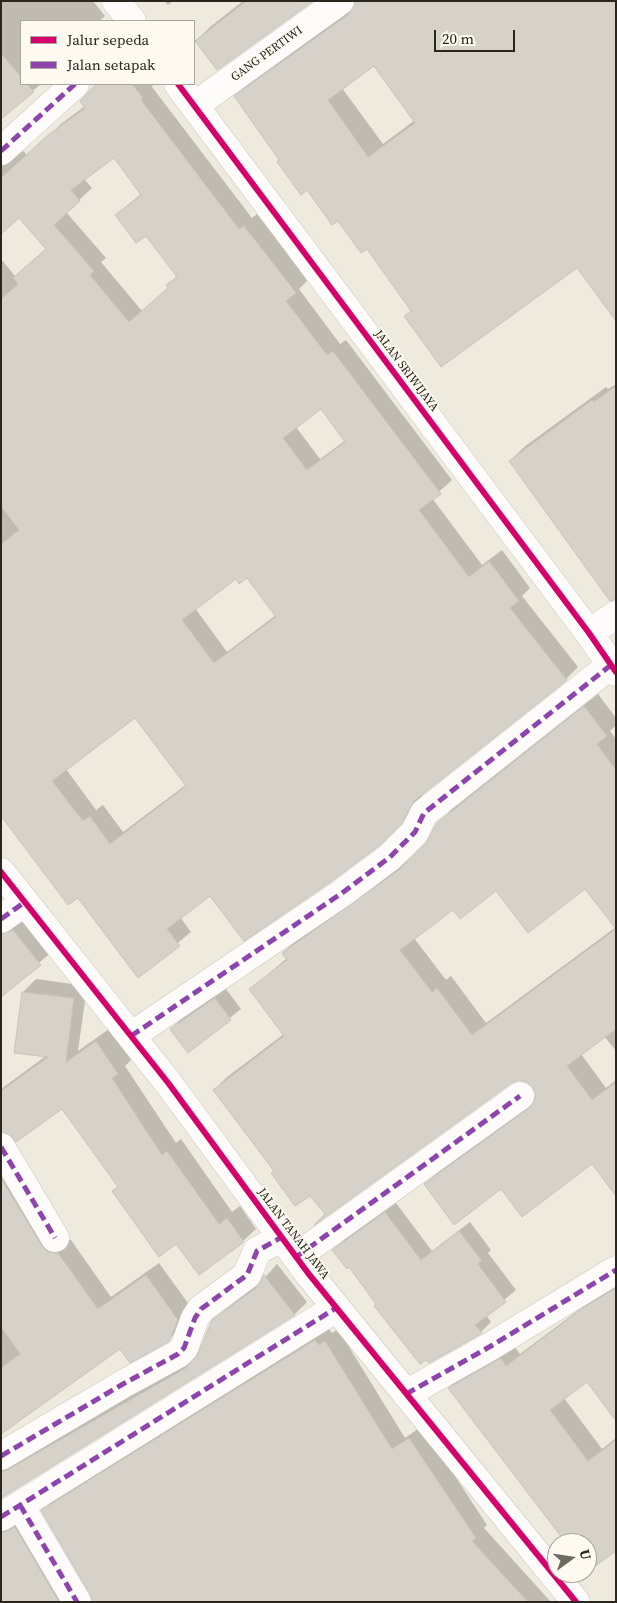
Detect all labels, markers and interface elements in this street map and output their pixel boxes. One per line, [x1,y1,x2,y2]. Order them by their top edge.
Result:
legend [20,20,195,85]
scale bar [437,20,518,52]
street label: GANG PERTIWI [228,23,306,85]
text: 20 m [442,28,474,49]
text: Jalur sepeda [67,29,149,50]
text: Jalan setapak [67,54,155,75]
street label: JALAN SRIWIJAYA [371,327,441,415]
street label: JALAN TANAH JAWA [254,1186,332,1282]
north arrow [547,1533,597,1583]
text: U [575,1547,597,1562]

